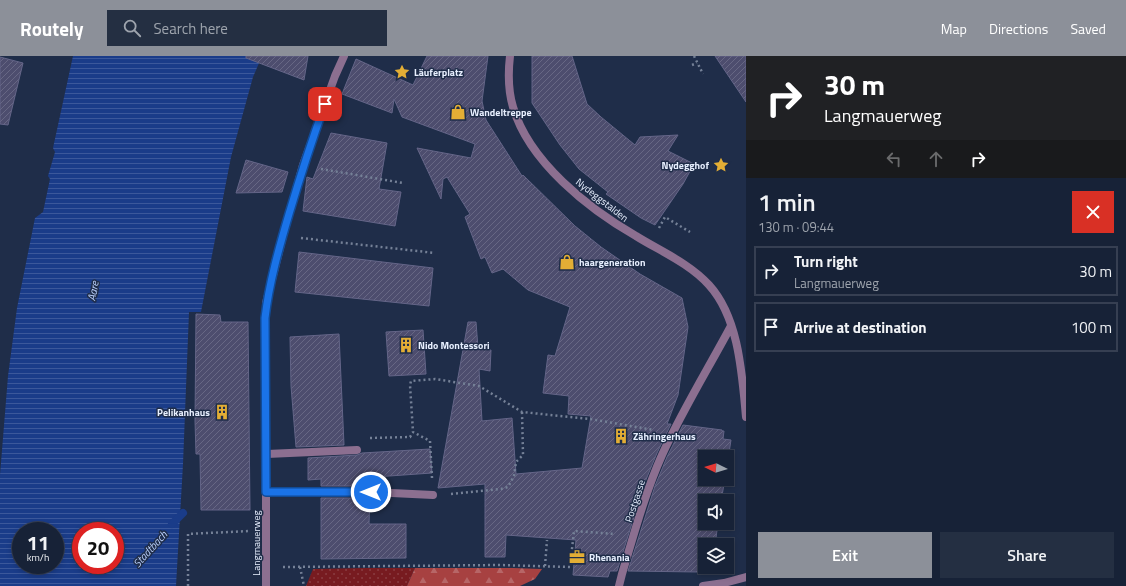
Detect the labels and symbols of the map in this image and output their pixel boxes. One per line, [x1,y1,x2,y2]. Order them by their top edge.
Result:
place icon: Läuferplatz [393,63,411,81]
place label: Läuferplatz [414,65,464,80]
pin [308,87,342,121]
shop icon: Wandeltreppe [449,103,467,121]
place label: Wandeltreppe [470,105,532,120]
place icon: Nydegghof [712,156,730,174]
place label: Nydegghof [661,158,709,173]
street label: Nydeggstalden [572,175,632,225]
shop icon: haargeneration [558,253,576,271]
place label: haargeneration [579,255,645,270]
water label: Aare [83,279,103,302]
building icon: Nido Montessori [397,336,415,354]
place label: Nido Montessori [418,338,490,353]
building icon: Pelikanhaus [213,403,231,421]
place label: Pelikanhaus [157,405,210,420]
building icon: Zähringerhaus [612,427,630,445]
place label: Zähringerhaus [633,429,696,444]
north arrow [698,450,734,486]
position arrow [350,471,392,513]
street label: Postgasse [621,478,649,524]
street label: Langmauerweg [249,510,264,576]
speed limit sign: 20 [72,522,124,574]
water label: Stadtbach [129,527,171,571]
office icon: Rhenania [568,548,586,566]
place label: Rhenania [589,550,630,565]

